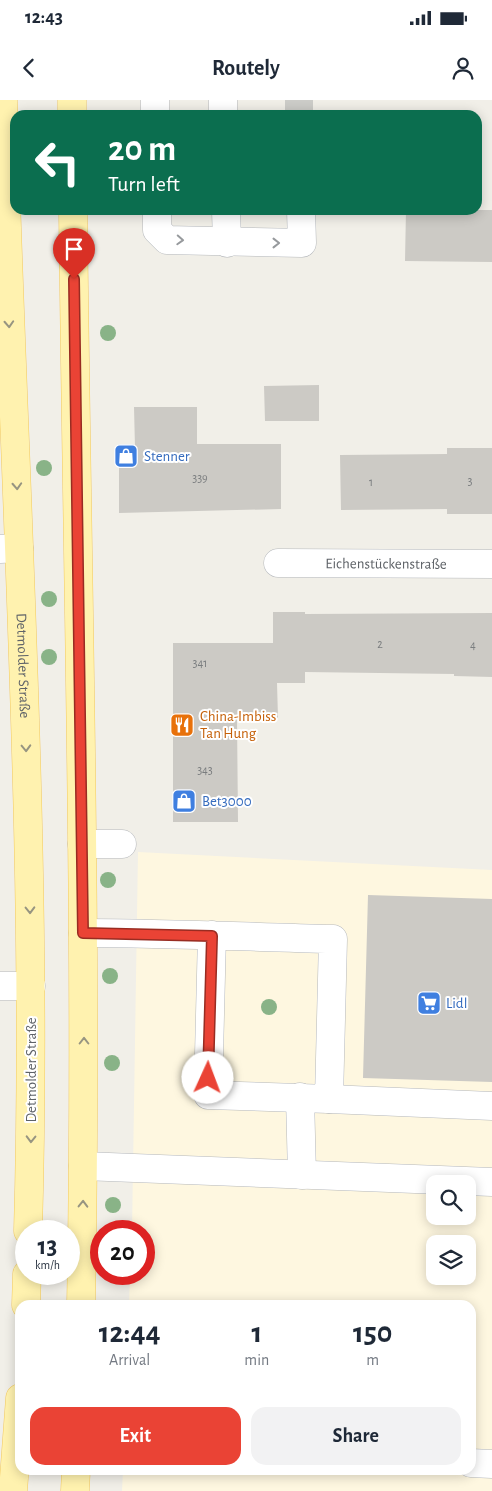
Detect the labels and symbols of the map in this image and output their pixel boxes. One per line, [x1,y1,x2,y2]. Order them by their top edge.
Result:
pin [53,228,95,279]
one-way arrow [176,235,184,246]
one-way arrow [272,238,280,248]
one-way arrow [4,320,15,328]
shop icon: Stenner [113,443,139,469]
place label: Stenner [144,449,190,464]
house number: 339 [192,472,208,484]
house number: 3 [468,475,473,487]
house number: 1 [369,476,373,488]
one-way arrow [11,482,22,490]
street label: Eichenstückenstraße [325,556,447,572]
street label: Detmolder Straße [14,613,32,719]
house number: 2 [377,638,383,650]
house number: 4 [470,639,476,651]
house number: 341 [193,657,207,669]
place label: China-Imbiss Tan Hung [200,709,276,741]
restaurant icon: China-Imbiss Tan Hung [169,712,195,738]
one-way arrow [21,744,31,752]
house number: 343 [197,764,213,776]
shop icon: Bet3000 [171,788,197,814]
place label: Bet3000 [202,794,252,809]
one-way arrow [25,907,35,915]
supermarket icon: Lidl [416,990,442,1016]
place label: Lidl [446,996,467,1011]
street label: Detmolder Straße [24,1017,39,1123]
one-way arrow [79,1037,89,1045]
position arrow [181,1051,233,1103]
one-way arrow [26,1136,36,1144]
one-way arrow [77,1200,88,1208]
speed limit sign: 20 [90,1220,155,1285]

